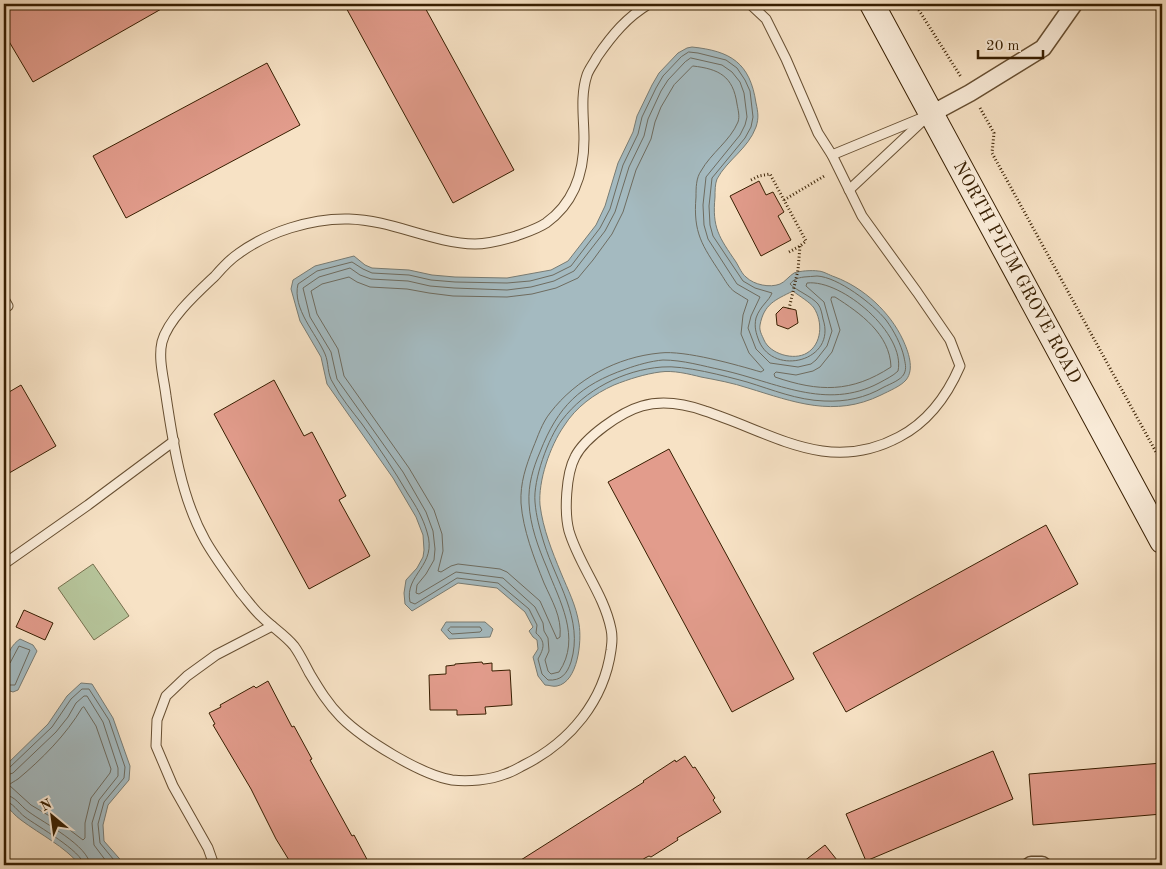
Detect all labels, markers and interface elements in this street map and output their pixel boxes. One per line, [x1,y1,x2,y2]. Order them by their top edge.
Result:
scale bar [978,28,1044,60]
text: 20 m [986,39,1020,54]
street label: NORTH PLUM GROVE ROAD [950,158,1084,386]
north arrow [28,792,78,842]
text: N [38,797,55,814]

